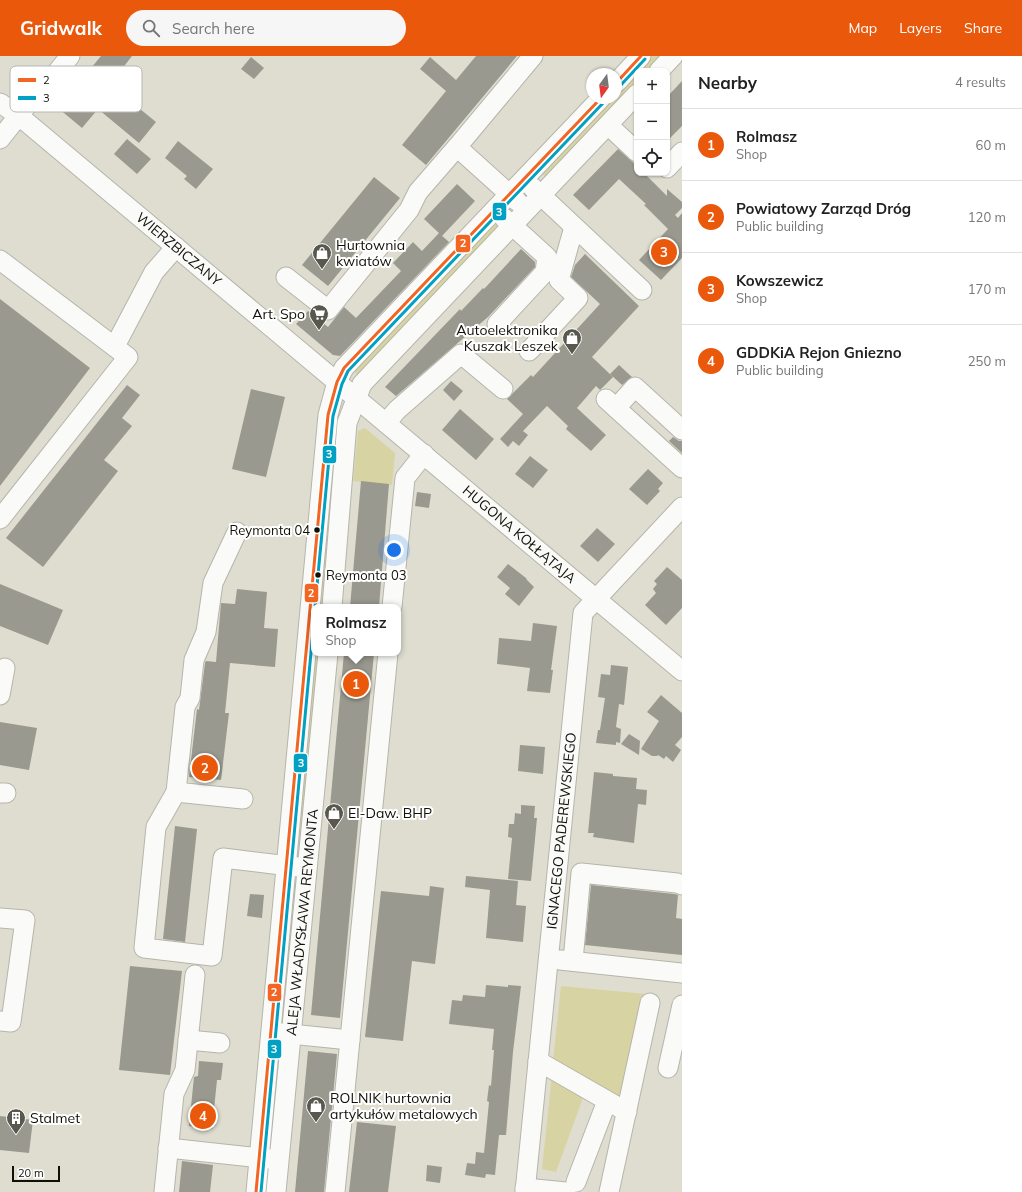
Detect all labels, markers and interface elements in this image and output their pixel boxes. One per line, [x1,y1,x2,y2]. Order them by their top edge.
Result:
search box [126,10,406,46]
text: Gridwalk [20,16,102,40]
icon: search [140,17,162,39]
text: Search here [172,19,255,38]
text: Map [848,19,877,37]
text: Layers [899,19,942,37]
text: Share [964,19,1002,37]
legend [10,66,142,112]
north arrow [586,68,622,104]
map controls [634,68,670,176]
button: + [634,68,670,104]
text: Nearby [698,72,757,93]
text: 2 [43,73,50,87]
text: 4 results [955,74,1006,90]
text: 3 [43,91,50,105]
button: − [634,104,670,140]
text: Rolmasz [736,127,797,146]
text: 1 [707,137,715,153]
text: 60 m [976,137,1006,153]
button: locate [634,140,670,176]
text: Shop [736,146,767,162]
text: Powiatowy Zarząd Dróg [736,199,911,218]
line badge: 3 [492,202,507,221]
text: 3 [496,205,503,219]
street label: WIERZBICZANY [133,208,226,290]
text: 2 [707,209,715,225]
text: 120 m [968,209,1006,225]
text: Public building [736,218,824,234]
line badge: 2 [455,234,471,253]
place label: Hurtownia kwiatów [336,236,405,270]
text: 2 [460,236,467,250]
pin: 3 [651,237,677,267]
shop icon: Hurtownia kwiatów [311,242,333,270]
text: Kowszewicz [736,271,824,290]
text: 3 [707,281,715,297]
text: 170 m [968,281,1006,297]
text: Shop [736,290,767,306]
supermarket icon: Art. Spo [308,303,330,331]
place label: Art. Spo [252,305,305,323]
place label: Autoelektronika Kuszak Leszek [456,321,559,355]
shop icon: Autoelektronika Kuszak Leszek [561,327,583,355]
text: GDDKiA Rejon Gniezno [736,343,902,362]
text: 4 [707,353,715,369]
text: 250 m [968,353,1006,369]
text: Public building [736,362,824,378]
line badge: 3 [322,445,337,464]
text: 3 [326,447,333,461]
street label: HUGONA KOŁŁĄTAJA [459,481,580,587]
place label: Reymonta 04 [229,522,310,538]
marker: Reymonta 04 [312,525,322,535]
your location [384,540,404,560]
place label: Reymonta 03 [326,567,407,583]
marker: Reymonta 03 [313,570,323,580]
line badge: 2 [304,583,319,603]
text: 2 [308,586,315,600]
popup [311,604,401,656]
text: Rolmasz [325,613,387,632]
text: Shop [325,632,356,648]
pin: 1 [343,669,369,699]
street label: IGNACEGO PADEREWSKIEGO [542,731,580,930]
pin: 2 [192,753,218,783]
line badge: 3 [293,753,308,773]
text: 3 [298,756,305,770]
shop icon: El-Daw. BHP [323,802,345,830]
place label: El-Daw. BHP [348,804,432,822]
street label: ALEJA WŁADYSŁAWA REYMONTA [282,807,322,1037]
line badge: 2 [267,983,282,1002]
text: 2 [271,985,278,999]
line badge: 3 [267,1039,282,1059]
text: 3 [271,1042,278,1056]
place label: ROLNIK hurtownia artykułów metalowych [330,1089,478,1123]
shop icon: ROLNIK hurtownia artykułów metalowych [305,1095,327,1123]
pin: 4 [190,1101,216,1131]
building icon: Stalmet [5,1107,27,1135]
place label: Stalmet [30,1109,80,1127]
scale bar [12,1164,60,1183]
text: 20 m [18,1166,44,1180]

